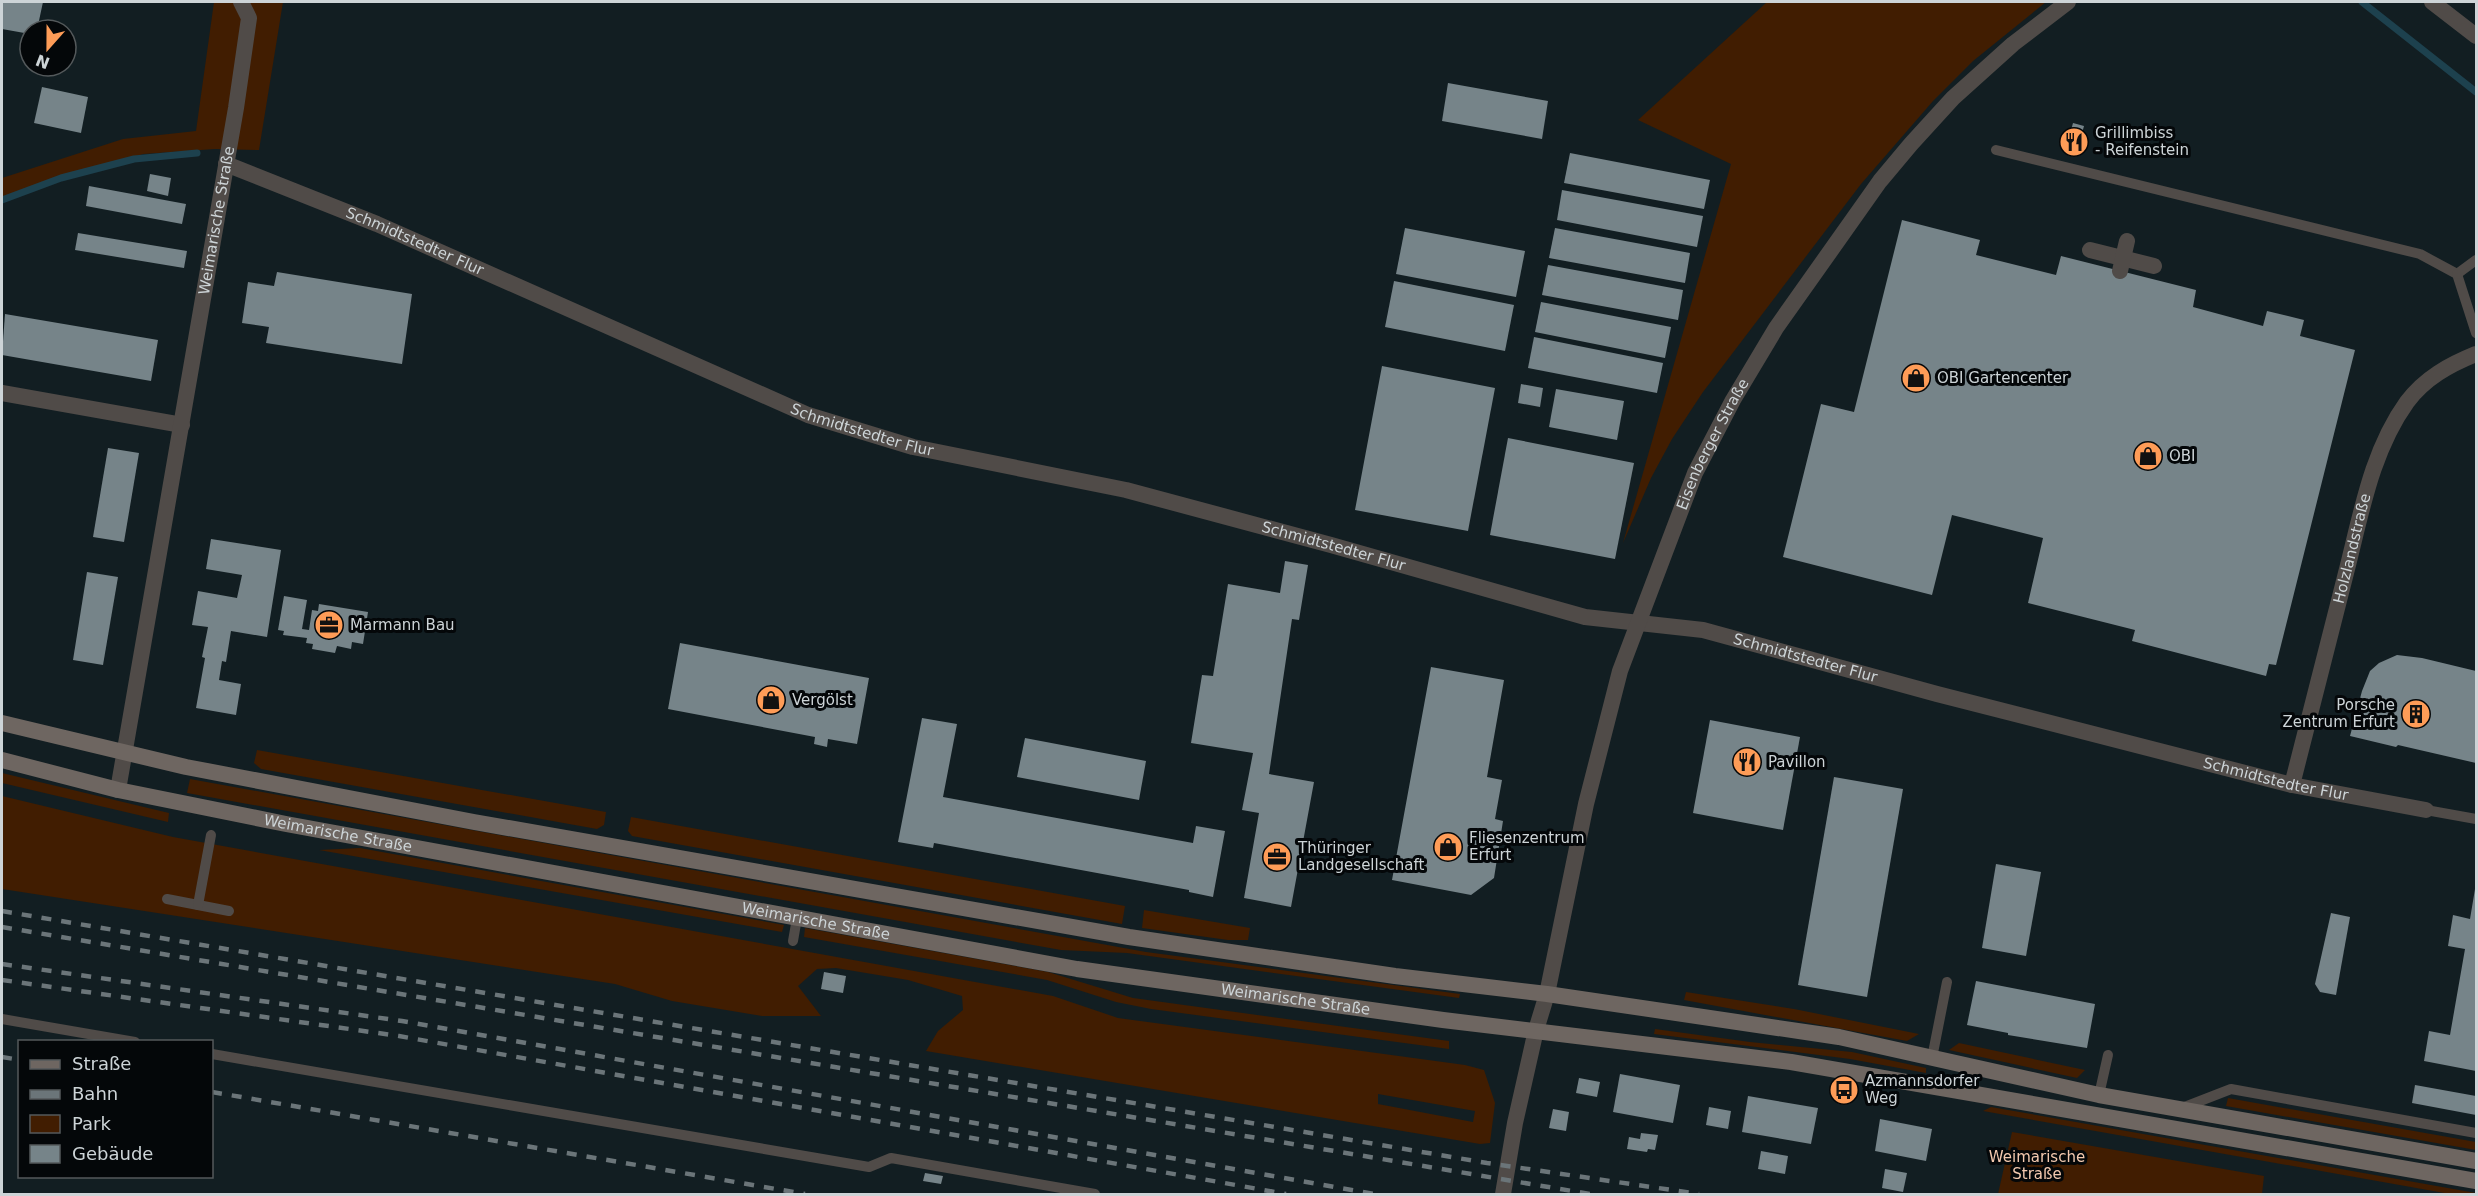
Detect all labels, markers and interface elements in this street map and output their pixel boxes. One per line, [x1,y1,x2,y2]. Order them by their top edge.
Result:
north arrow [18,18,78,78]
text: N [33,50,52,73]
place label: Grillimbiss - Reifenstein [2095,124,2189,159]
restaurant icon: Grillimbiss - Reifenstein [2058,126,2090,158]
street label: Weimarische Straße [195,145,238,296]
street label: Schmidtstedter Flur [343,204,487,279]
shop icon: OBI Gartencenter [1900,362,1932,394]
place label: OBI Gartencenter [1937,369,2069,387]
street label: Eisenberger Straße [1673,376,1753,512]
street label: Schmidtstedter Flur [788,399,936,460]
shop icon: OBI [2132,440,2164,472]
place label: OBI [2169,447,2196,465]
street label: Holzlandstraße [2330,491,2375,605]
street label: Schmidtstedter Flur [1260,518,1408,575]
office icon: Marmann Bau [313,609,345,641]
place label: Marmann Bau [350,616,455,634]
street label: Schmidtstedter Flur [1731,630,1880,686]
shop icon: Vergölst [755,684,787,716]
place label: Vergölst [792,691,853,709]
place label: Porsche Zentrum Erfurt [2283,696,2395,731]
building icon: Porsche Zentrum Erfurt [2400,698,2432,730]
restaurant icon: Pavillon [1731,746,1763,778]
place label: Pavillon [1768,753,1826,771]
street label: Schmidtstedter Flur [2201,754,2351,805]
street label: Weimarische Straße [262,811,414,856]
place label: Fliesenzentrum Erfurt [1469,829,1585,864]
shop icon: Fliesenzentrum Erfurt [1432,831,1464,863]
place label: Thüringer Landgesellschaft [1297,839,1424,874]
office icon: Thüringer Landgesellschaft [1261,841,1293,873]
street label: Weimarische Straße [740,899,892,944]
street label: Weimarische Straße [1220,980,1371,1019]
legend [18,1040,213,1178]
text: Straße [72,1053,131,1074]
place label: Azmannsdorfer Weg [1865,1072,1980,1107]
bus stop icon: Azmannsdorfer Weg [1828,1074,1860,1106]
text: Bahn [72,1083,118,1104]
text: Park [72,1113,111,1134]
text: Gebäude [72,1143,153,1164]
park label: Weimarische Straße [1989,1148,2085,1183]

